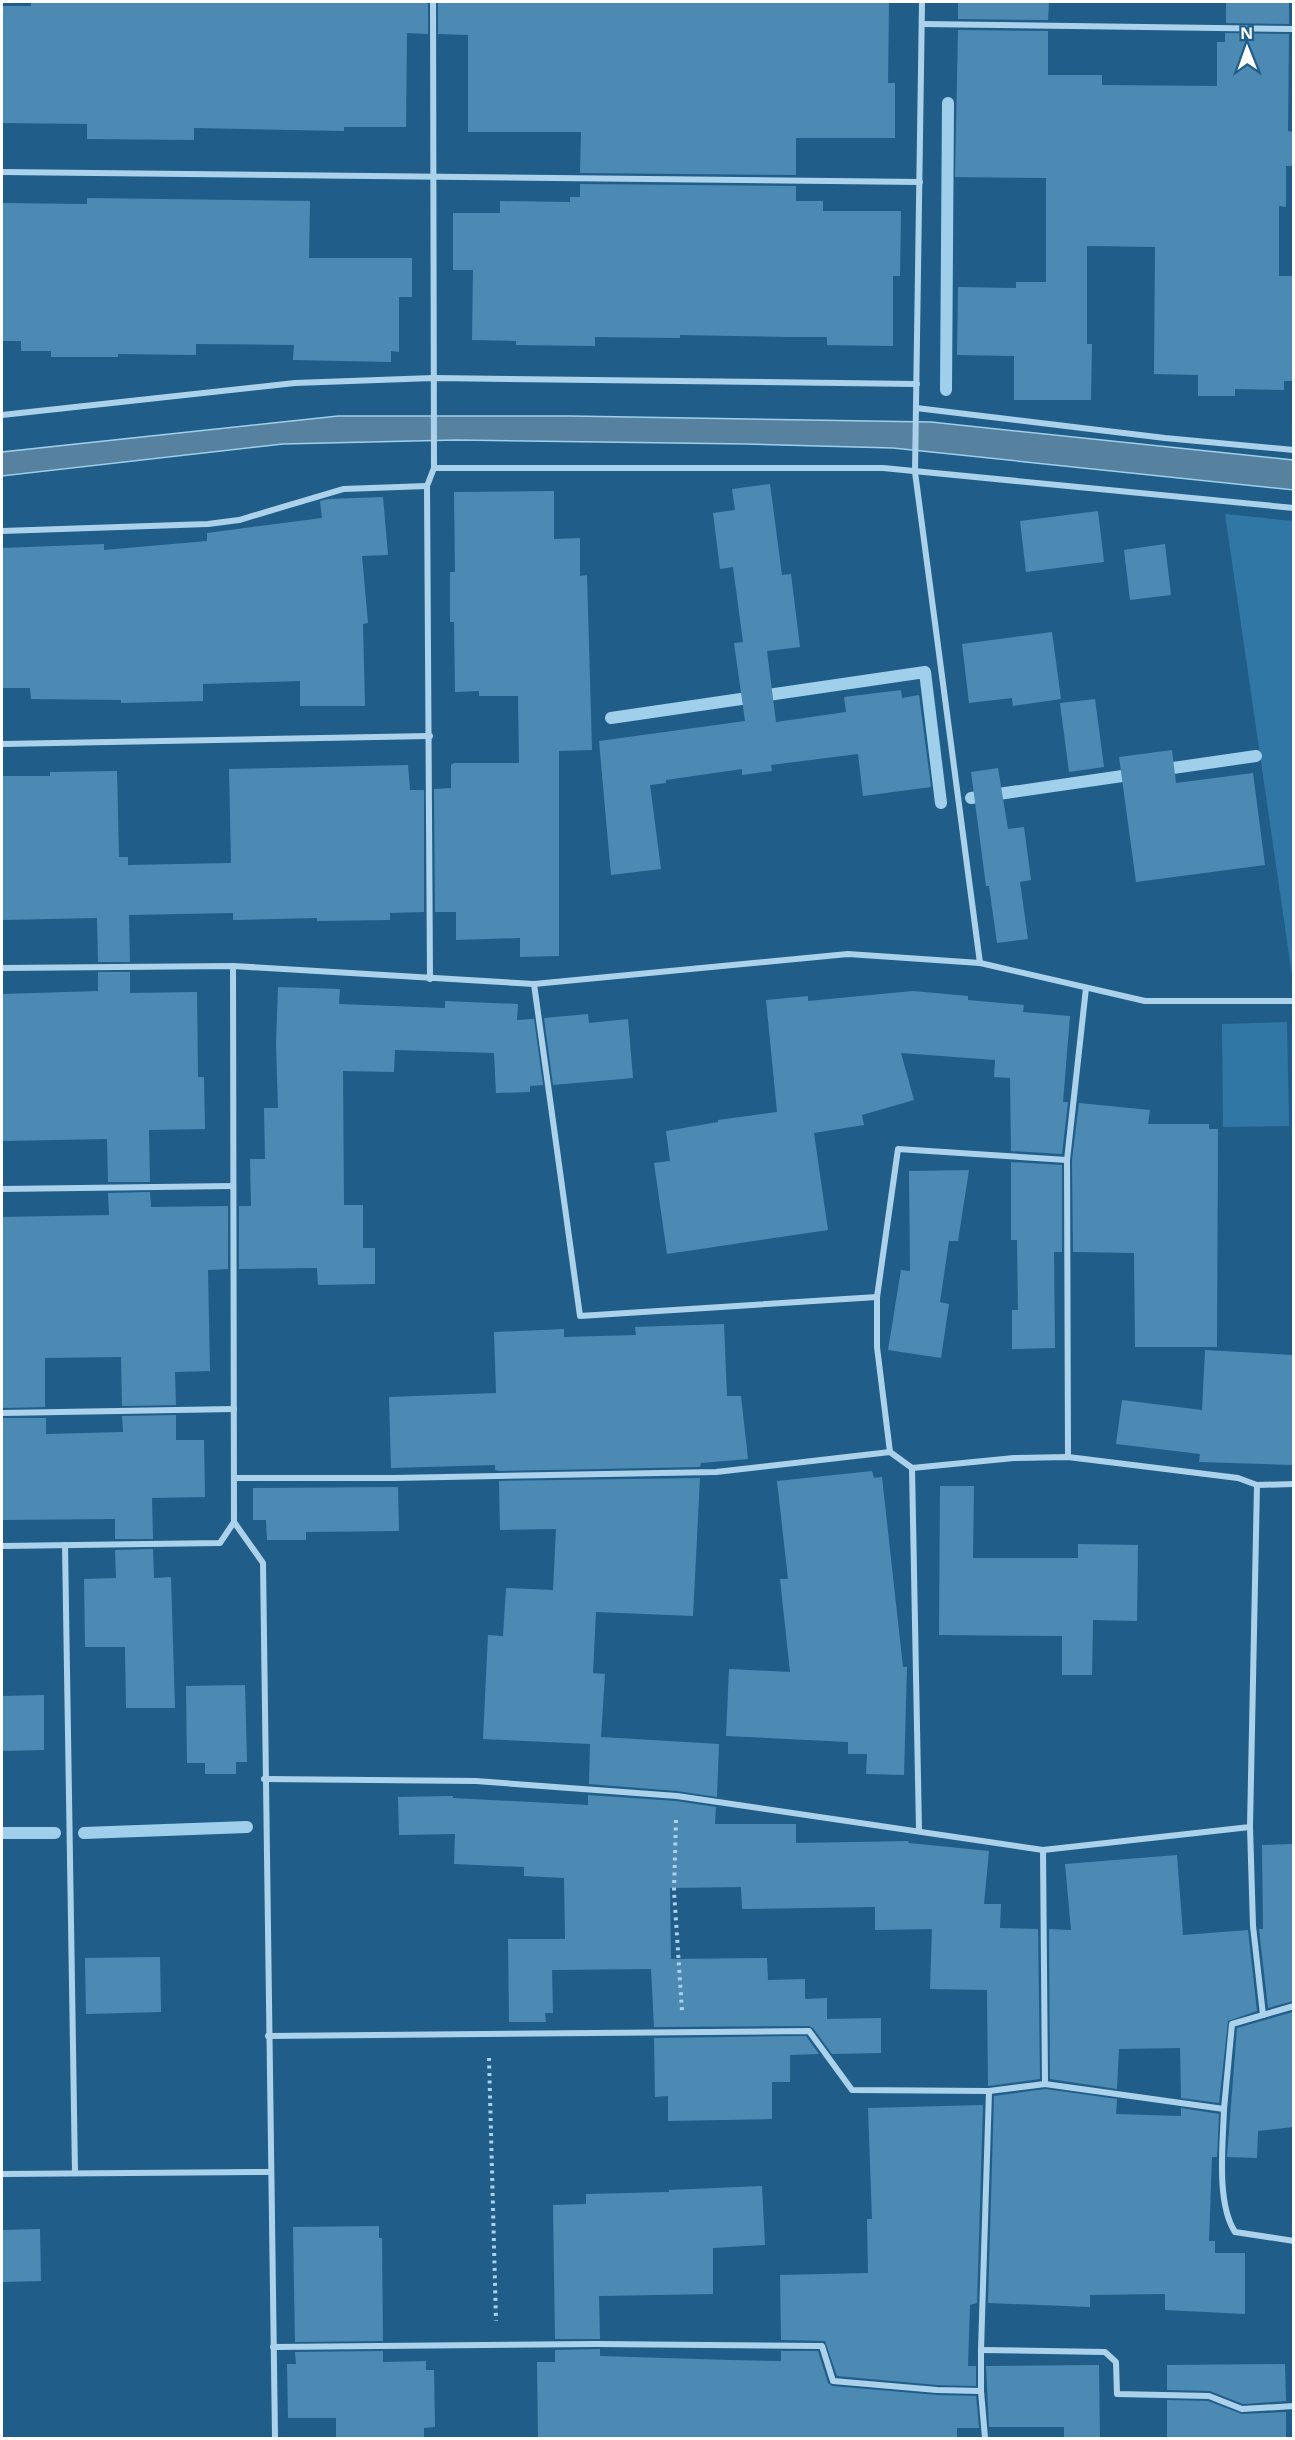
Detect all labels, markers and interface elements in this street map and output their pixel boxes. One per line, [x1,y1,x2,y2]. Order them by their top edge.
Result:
north arrow [1217,18,1277,78]
text: N [1240,22,1253,44]

